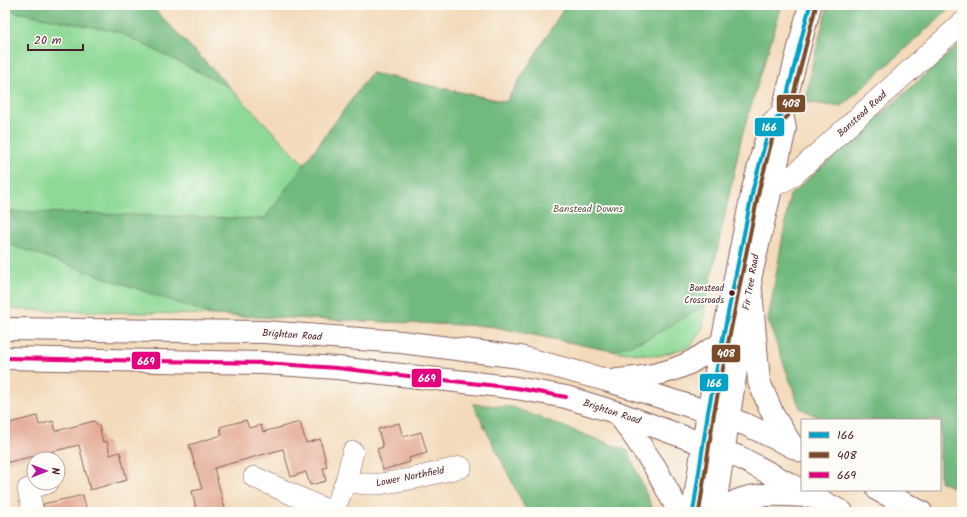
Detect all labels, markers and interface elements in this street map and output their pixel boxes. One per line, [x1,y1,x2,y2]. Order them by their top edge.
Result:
scale bar [28,26,83,52]
text: 20 m [34,31,62,50]
street label: Banstead Road [833,86,891,141]
line badge: 408 [776,94,806,113]
text: 408 [782,95,801,113]
line badge: 166 [754,117,785,137]
text: 166 [761,119,777,137]
park label: Banstead Downs [553,201,624,217]
street label: Fir Tree Road [738,252,764,311]
place label: Banstead Crossroads [684,281,724,308]
marker: Banstead Crossroads [727,288,737,298]
street label: Brighton Road [262,325,323,345]
line badge: 408 [711,344,741,363]
text: 408 [717,345,736,363]
line badge: 669 [131,351,161,370]
text: 669 [137,353,155,371]
line badge: 669 [411,368,442,388]
text: 669 [418,370,436,388]
line badge: 166 [699,373,729,392]
text: 166 [706,375,722,393]
street label: Brighton Road [581,395,644,429]
legend [801,419,941,491]
text: 166 [837,426,854,445]
text: 408 [837,446,858,465]
north arrow [26,451,66,491]
street label: Lower Northfield [374,462,447,491]
text: 669 [837,466,856,485]
text: N [46,468,64,475]

